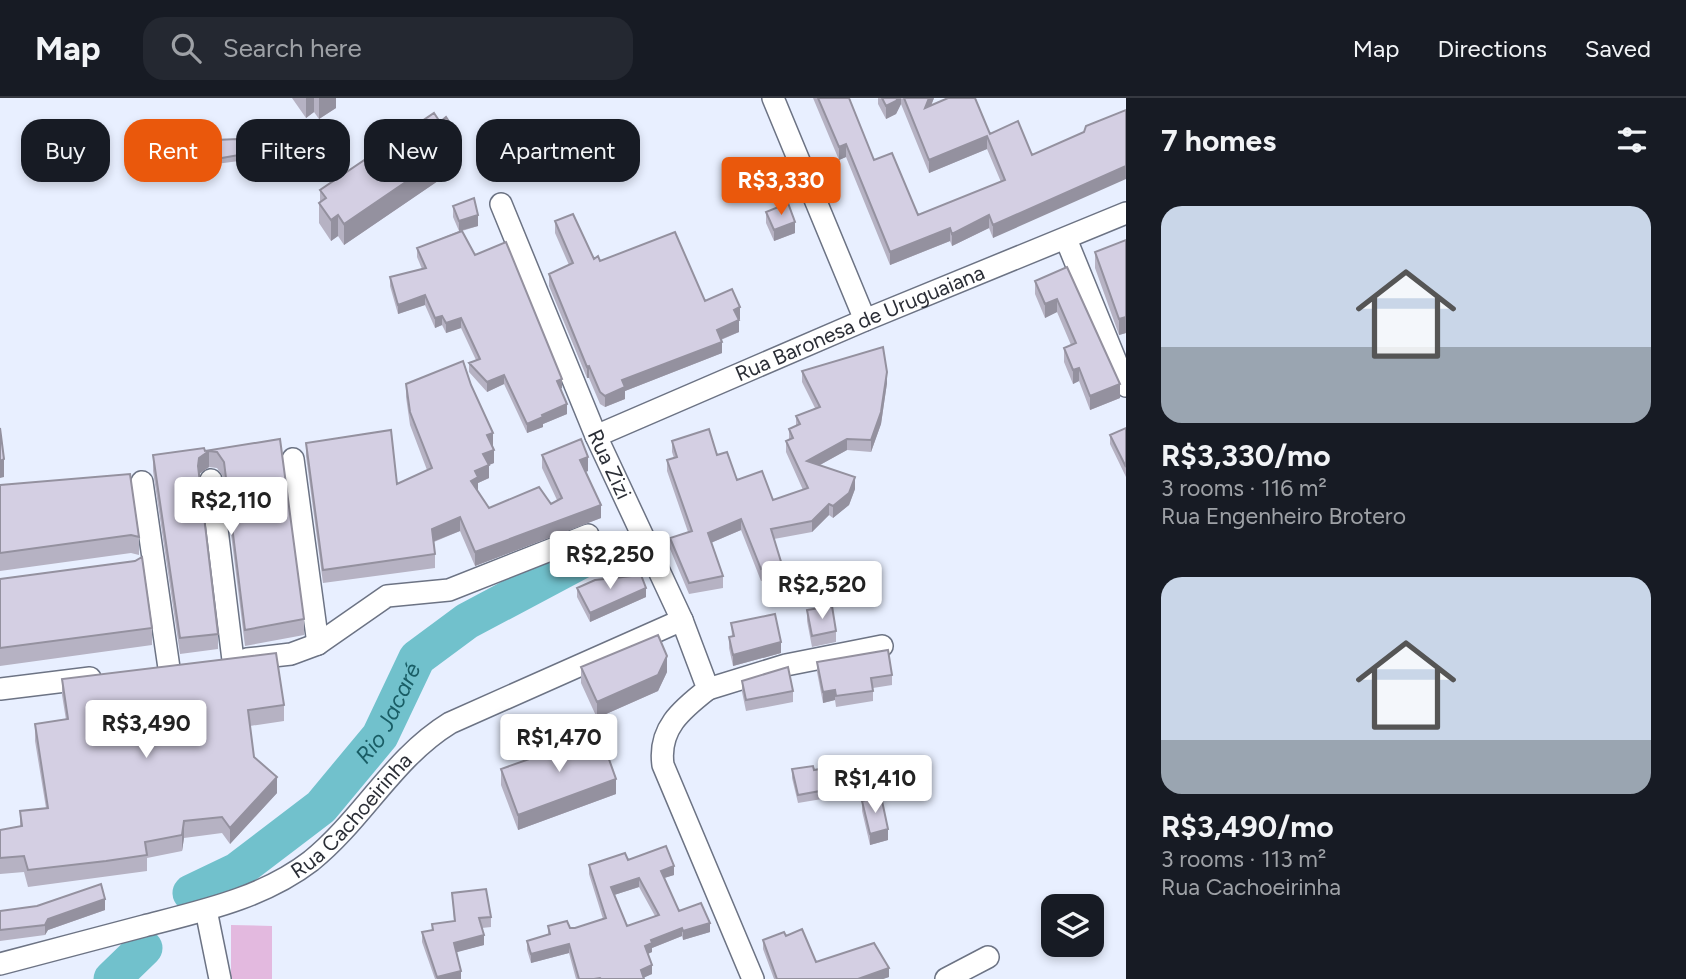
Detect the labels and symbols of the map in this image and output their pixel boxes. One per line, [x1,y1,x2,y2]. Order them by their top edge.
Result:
pin: R$3,330 [716,158,846,217]
street label: Rua Baronesa de Uruguaiana [731,259,988,386]
street label: Rua Zizi [583,425,637,503]
pin: R$2,110 [166,478,296,537]
pin: R$2,250 [545,532,675,591]
pin: R$2,520 [757,561,887,621]
water label: Rio Jacaré [349,658,427,769]
pin: R$3,490 [81,700,211,760]
pin: R$1,470 [494,714,624,774]
street label: Rua Cachoeirinha [286,748,417,883]
pin: R$1,410 [810,756,940,815]

